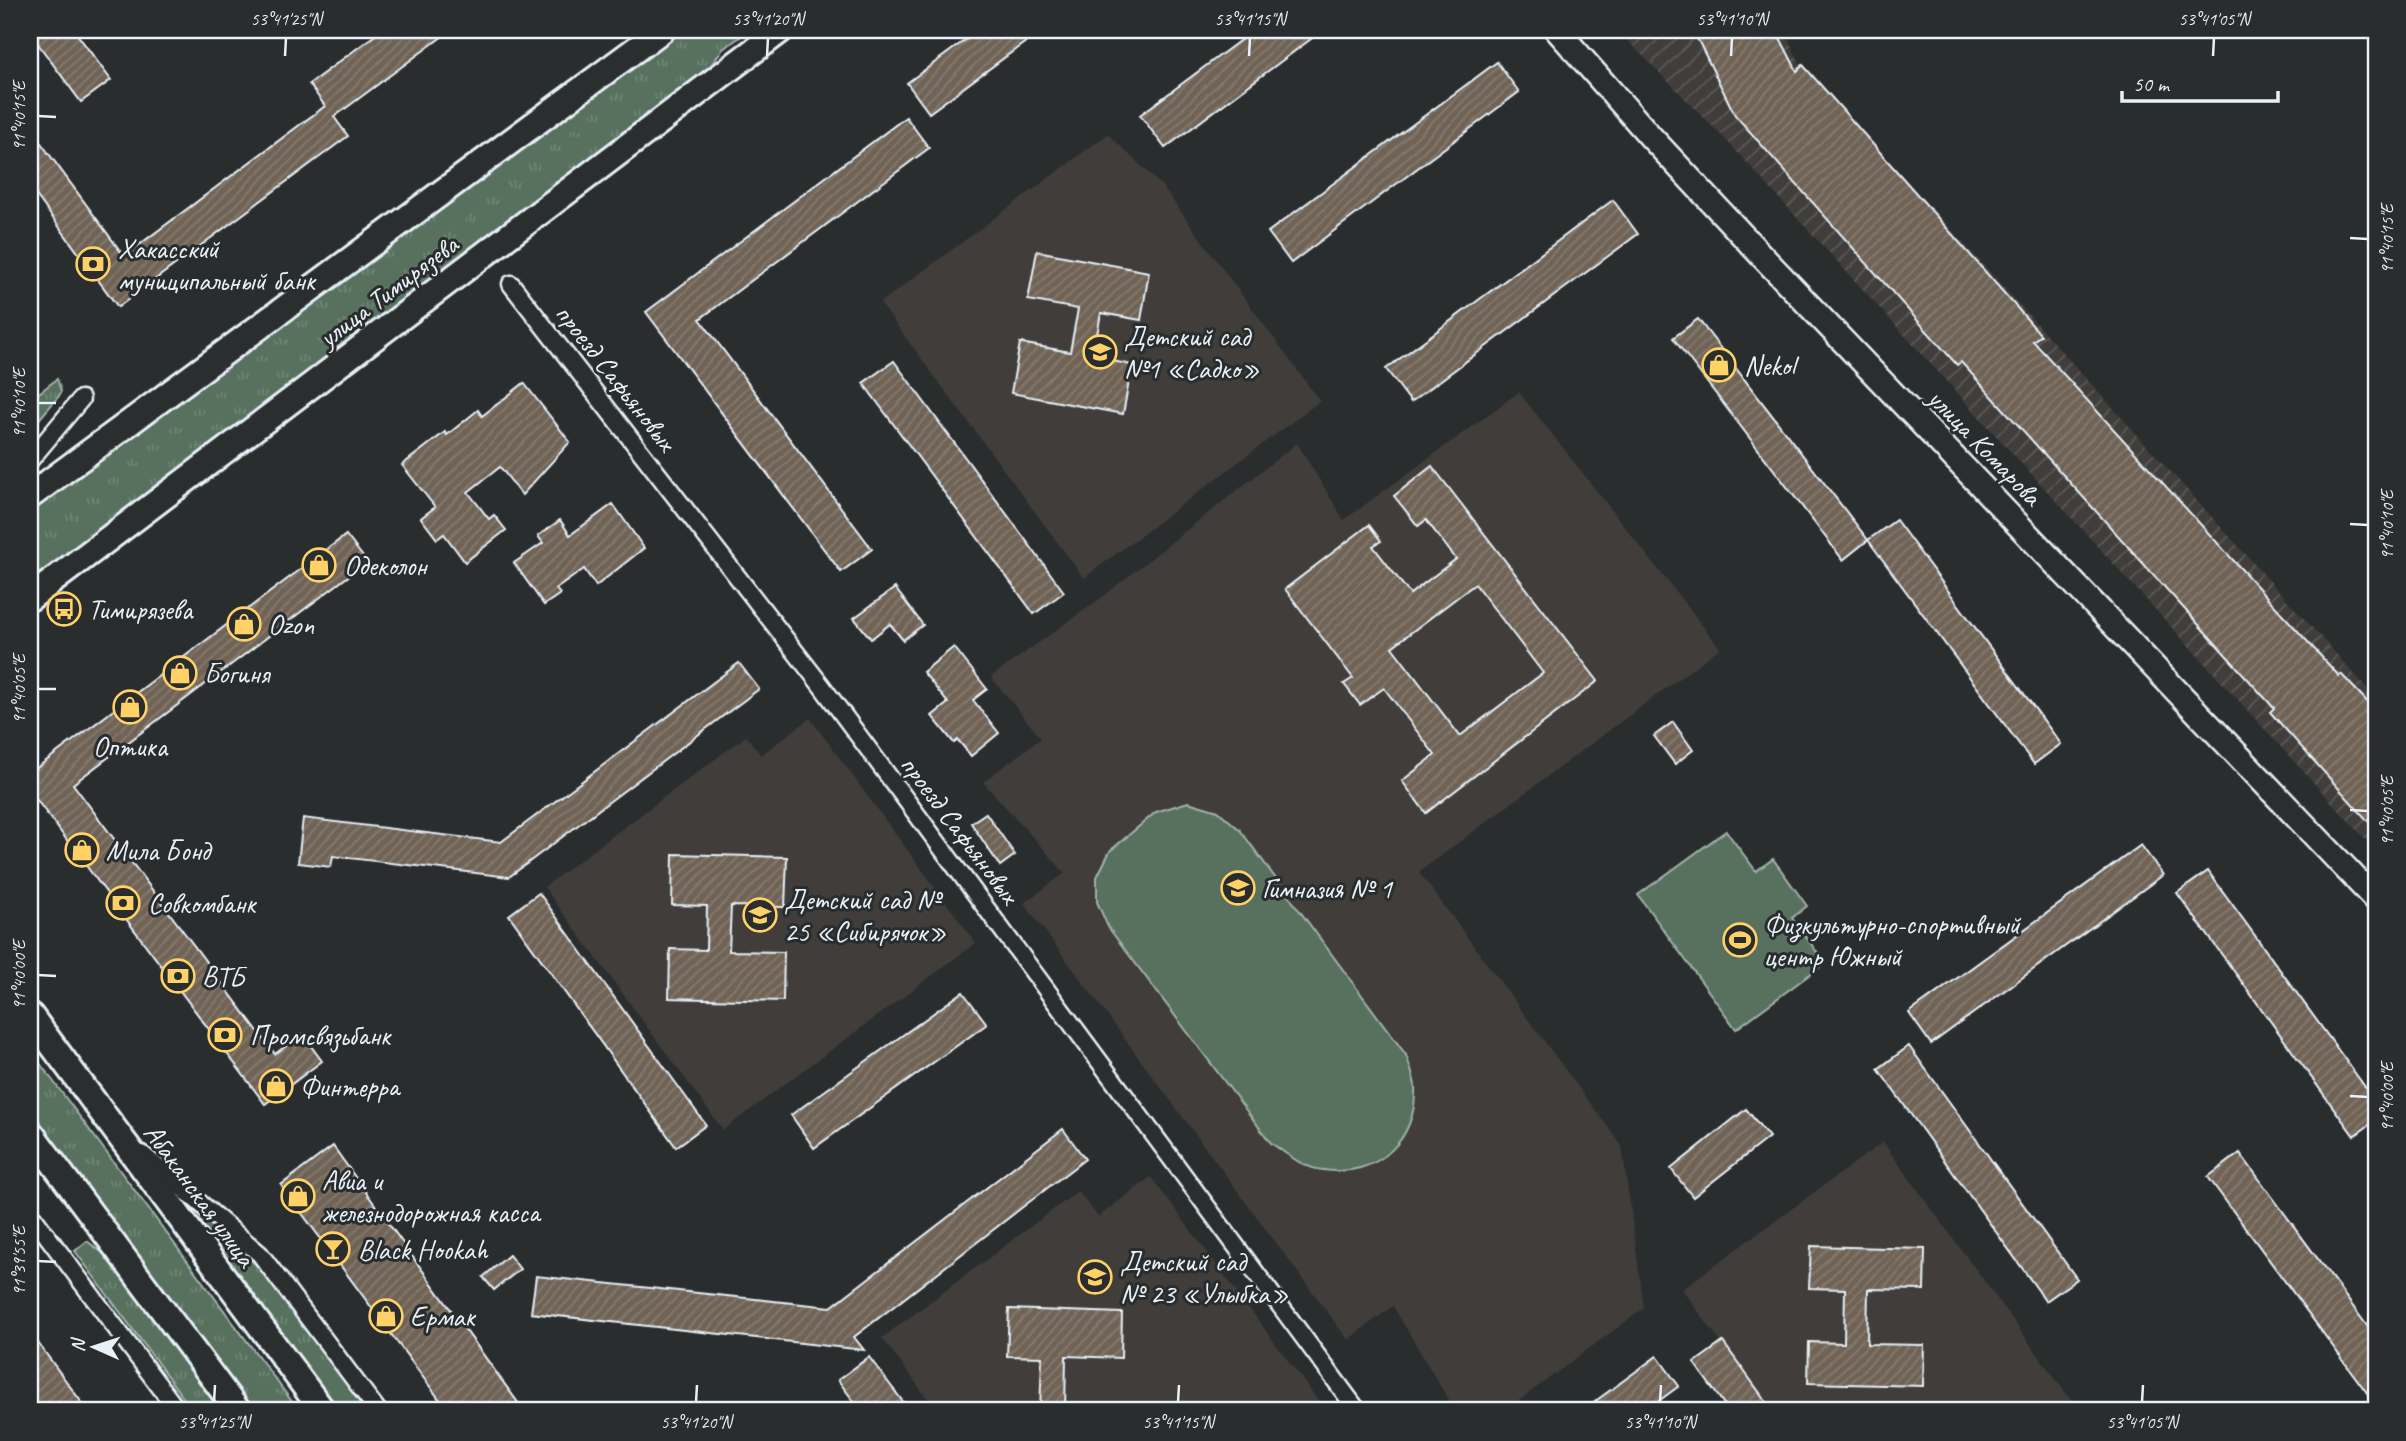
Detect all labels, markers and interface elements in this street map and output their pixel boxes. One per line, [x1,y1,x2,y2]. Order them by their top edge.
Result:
text: 53°41'25"N [251,8,325,30]
text: 53°41'20"N [733,8,807,30]
text: 53°41'15"N [1215,8,1289,30]
text: 53°41'10"N [1697,8,1771,30]
text: 53°41'05"N [2179,8,2253,30]
scale bar [2122,60,2278,104]
text: 50 m [2133,71,2171,97]
text: 91°40'15"E [8,79,30,151]
text: 91°40'15"E [2376,202,2398,274]
street label: улица Тимирязева [310,226,466,356]
place label: Хакасский муниципальный банк [118,231,317,298]
bank icon: Хакасский муниципальный банк [74,245,112,283]
street label: проезд Сафьяновых [548,296,686,459]
place label: Детский сад №1 «Cадко» [1124,319,1260,386]
school or university icon: Детский сад №1 «Cадко» [1081,333,1119,371]
shop icon: Nekol [1700,346,1738,384]
place label: Nekol [1744,348,1800,383]
text: 91°40'10"E [8,366,30,438]
street label: улица Комарова [1919,380,2051,514]
text: 91°40'10"E [2376,488,2398,560]
shop icon: Одеколон [300,546,338,584]
place label: Одеколон [344,548,428,583]
bus stop icon: Тимирязева [45,590,83,628]
place label: Тимирязева [88,592,194,627]
shop icon: Ozon [225,605,263,643]
place label: Ozon [268,607,314,642]
text: 91°40'05"E [8,652,30,724]
shop icon: Богиня [161,654,199,692]
place label: Богиня [204,656,272,691]
shop icon: Оптика [111,688,149,726]
place label: Оптика [93,729,169,764]
street label: проезд Сафьяновых [893,748,1029,912]
text: 91°40'05"E [2376,774,2398,846]
shop icon: Мила Бонд [63,831,101,869]
place label: Мила Бонд [106,833,213,868]
school or university icon: Гимназия № 1 [1219,869,1257,907]
place label: Гимназия № 1 [1262,871,1394,906]
place label: Детский сад № 25 «Сибирячок» [784,882,947,949]
bank icon: Совкомбанк [104,884,142,922]
place label: Совкомбанк [148,886,257,921]
school or university icon: Детский сад № 25 «Сибирячок» [741,896,779,934]
place label: Физкультурно-спортивный центр Южный [1764,907,2021,974]
sports icon: Физкультурно-спортивный центр Южный [1721,921,1759,959]
text: 91°40'00"E [8,938,30,1010]
bank icon: ВТБ [159,957,197,995]
place label: ВТБ [202,959,247,994]
bank icon: Промсвязьбанк [206,1016,244,1054]
place label: Промсвязьбанк [250,1018,392,1053]
text: 91°40'00"E [2376,1060,2398,1132]
shop icon: Финтерра [257,1067,295,1105]
place label: Финтерра [300,1069,402,1104]
street label: Абаканская улица [136,1116,265,1275]
place label: Авиа и железнодорожная касса [322,1163,542,1230]
shop icon: Авиа и железнодорожная касса [279,1177,317,1215]
text: 91°39'55"E [8,1224,30,1296]
bar icon: Black Hookah [314,1230,352,1268]
place label: Black Hookah [358,1232,489,1267]
place label: Детский сад № 23 «Улыбка» [1120,1244,1289,1311]
school or university icon: Детский сад № 23 «Улыбка» [1076,1258,1114,1296]
shop icon: Ермак [367,1297,405,1335]
place label: Ермак [410,1299,476,1334]
north arrow [60,1312,130,1382]
text: N [66,1336,90,1353]
text: 53°41'25"N [179,1411,253,1433]
text: 53°41'20"N [661,1411,735,1433]
text: 53°41'15"N [1143,1411,1217,1433]
text: 53°41'10"N [1625,1411,1699,1433]
text: 53°41'05"N [2107,1411,2181,1433]

